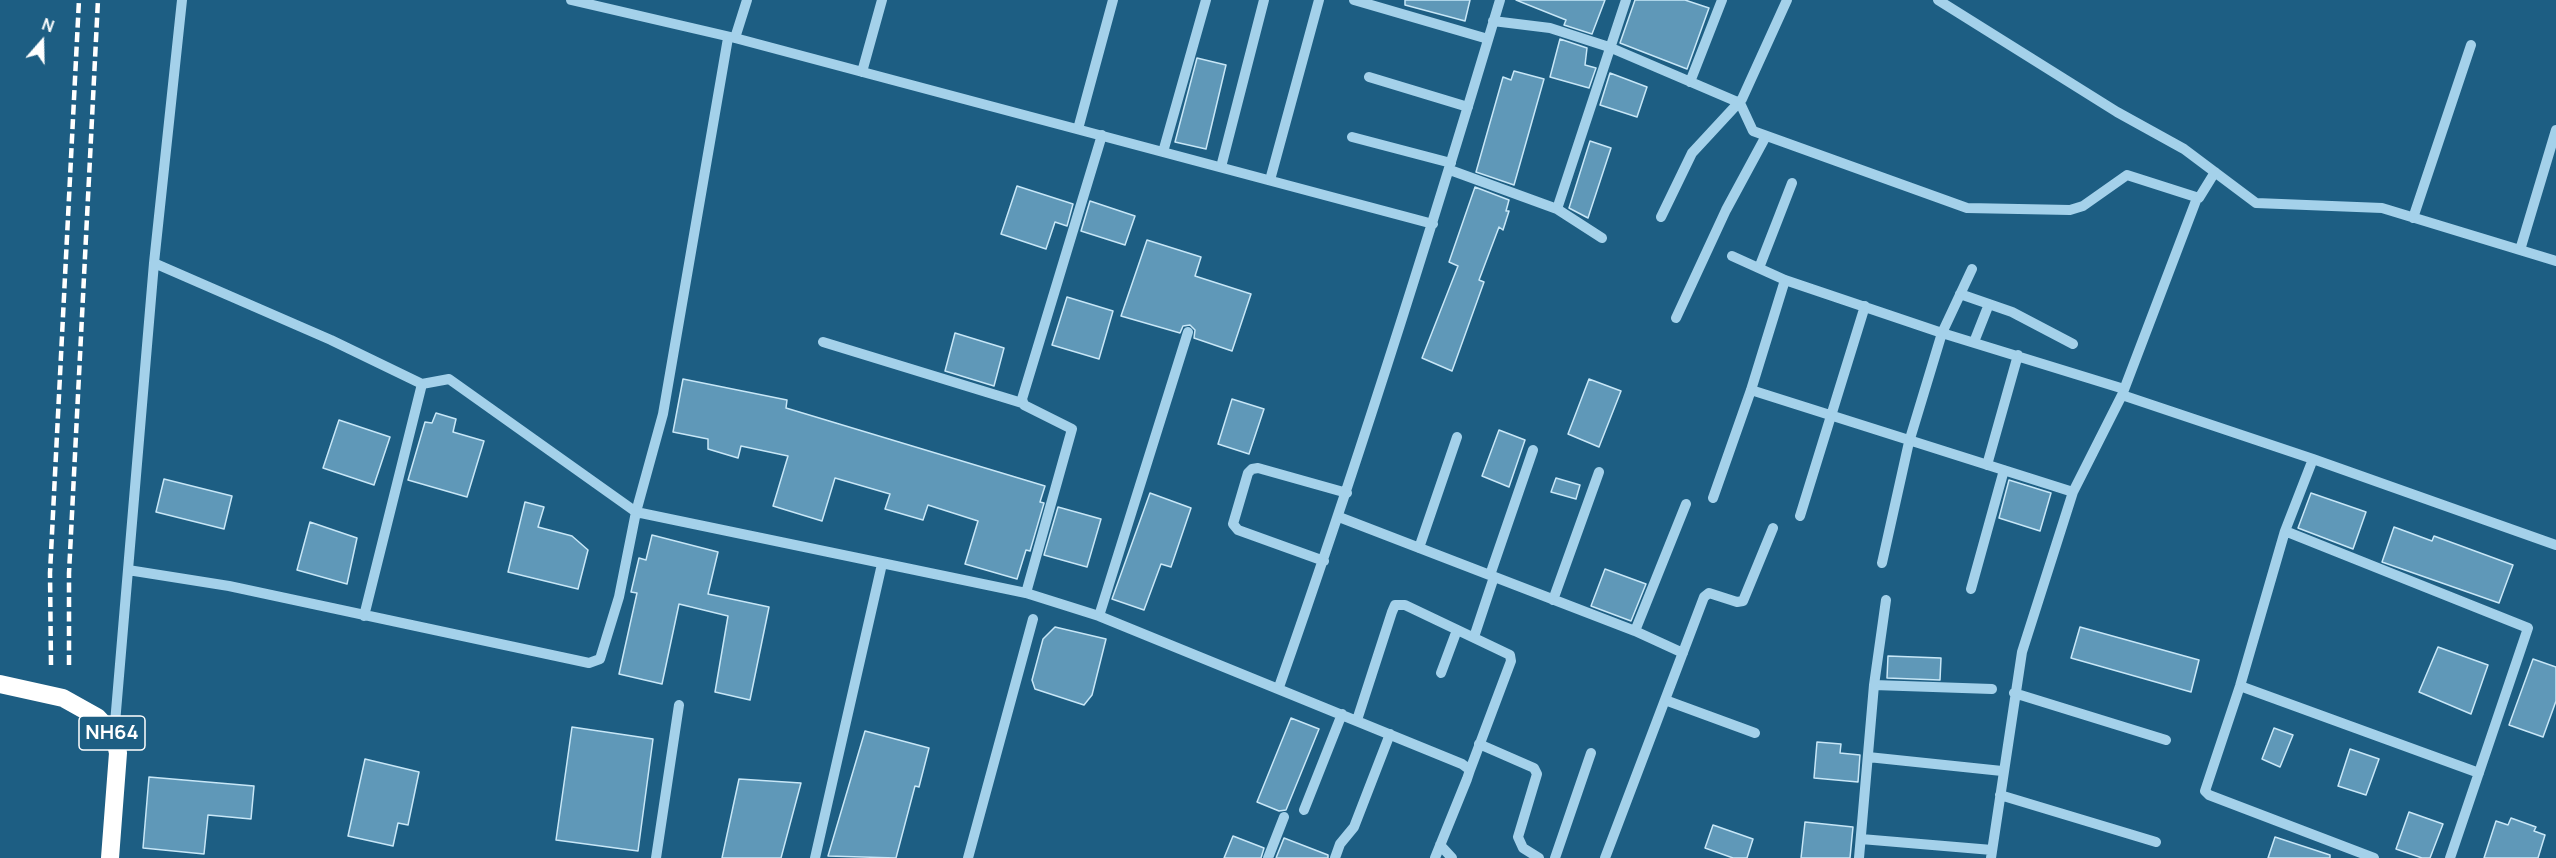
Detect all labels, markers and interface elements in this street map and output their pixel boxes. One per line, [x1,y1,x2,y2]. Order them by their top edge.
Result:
north arrow [12,12,72,72]
text: N [39,13,57,37]
road number: NH64 [79,716,145,750]

